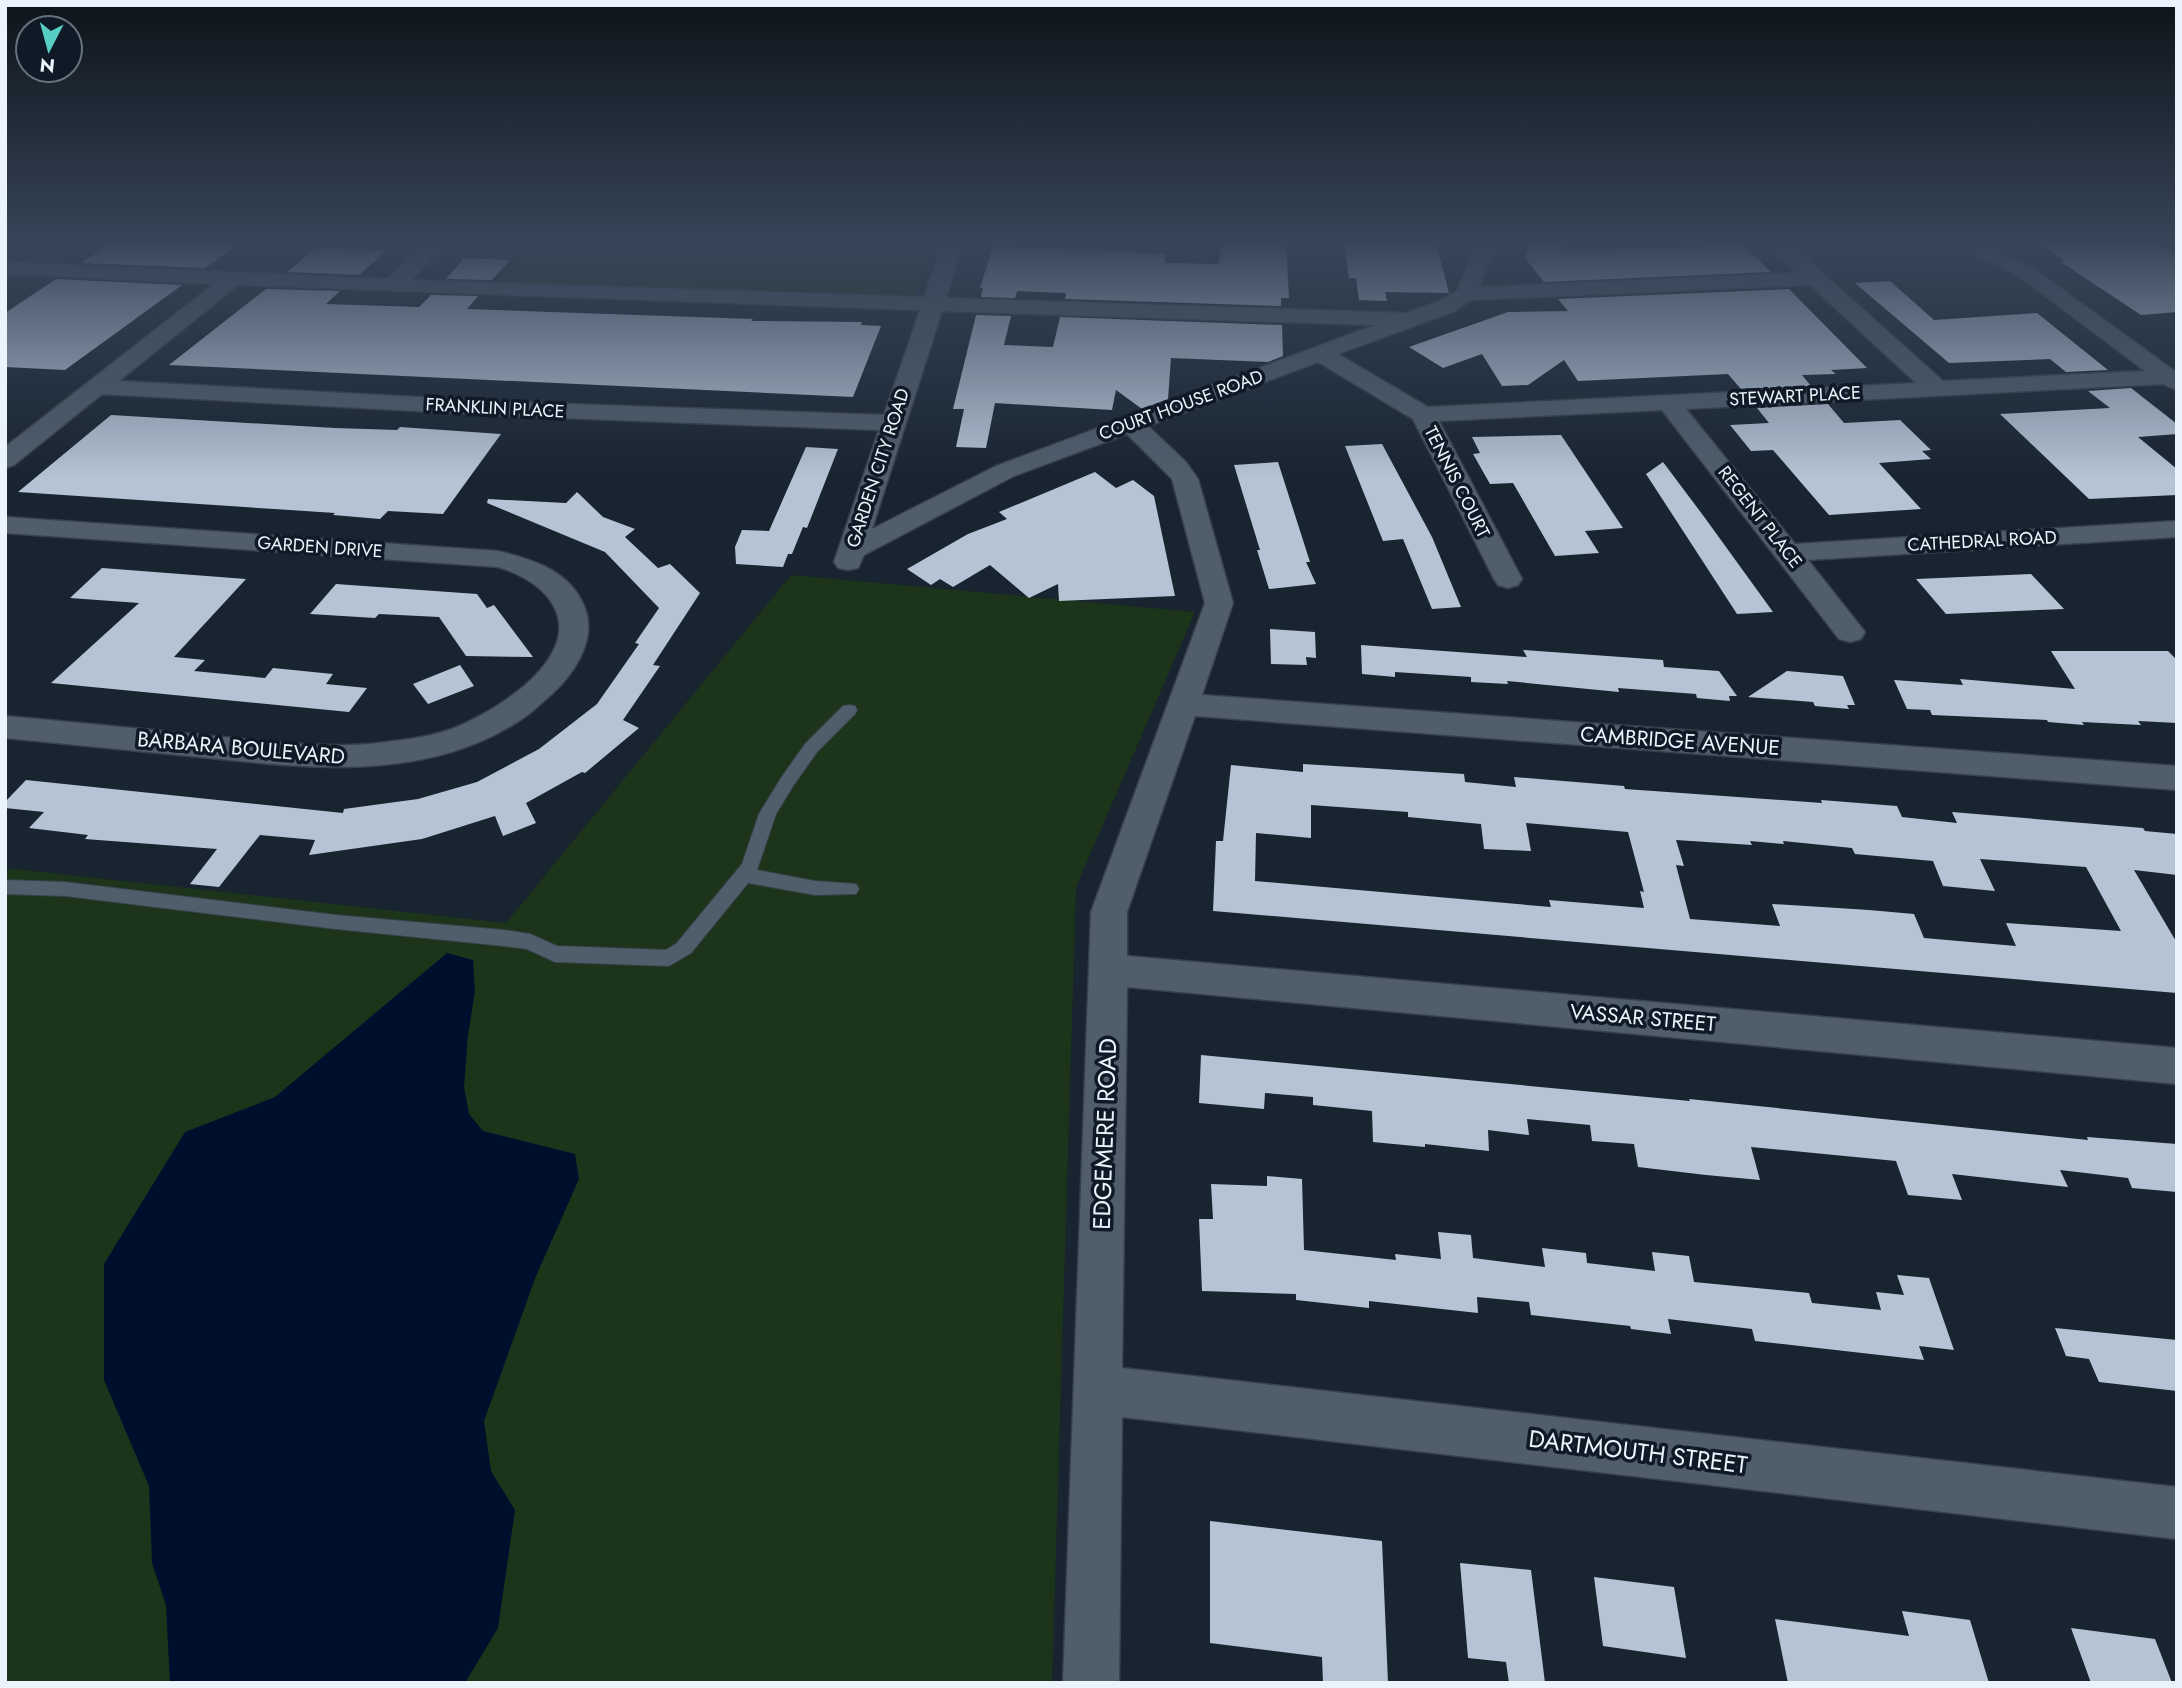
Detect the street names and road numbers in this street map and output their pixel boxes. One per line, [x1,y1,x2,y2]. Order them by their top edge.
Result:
street label: COURT HOUSE ROAD [1095,363,1267,447]
street label: STEWART PLACE [1728,380,1862,412]
street label: GARDEN CITY ROAD [840,385,916,551]
street label: FRANKLIN PLACE [425,391,565,425]
street label: TENNIS COURT [1418,422,1497,543]
street label: REGENT PLACE [1712,460,1808,574]
street label: CATHEDRAL ROAD [1907,524,2057,558]
street label: GARDEN DRIVE [257,530,383,564]
street label: CAMBRIDGE AVENUE [1579,719,1781,763]
street label: BARBARA BOULEVARD [136,724,346,772]
street label: VASSAR STREET [1569,997,1717,1039]
street label: EDGEMERE ROAD [1084,1038,1125,1230]
street label: DARTMOUTH STREET [1527,1421,1750,1482]

